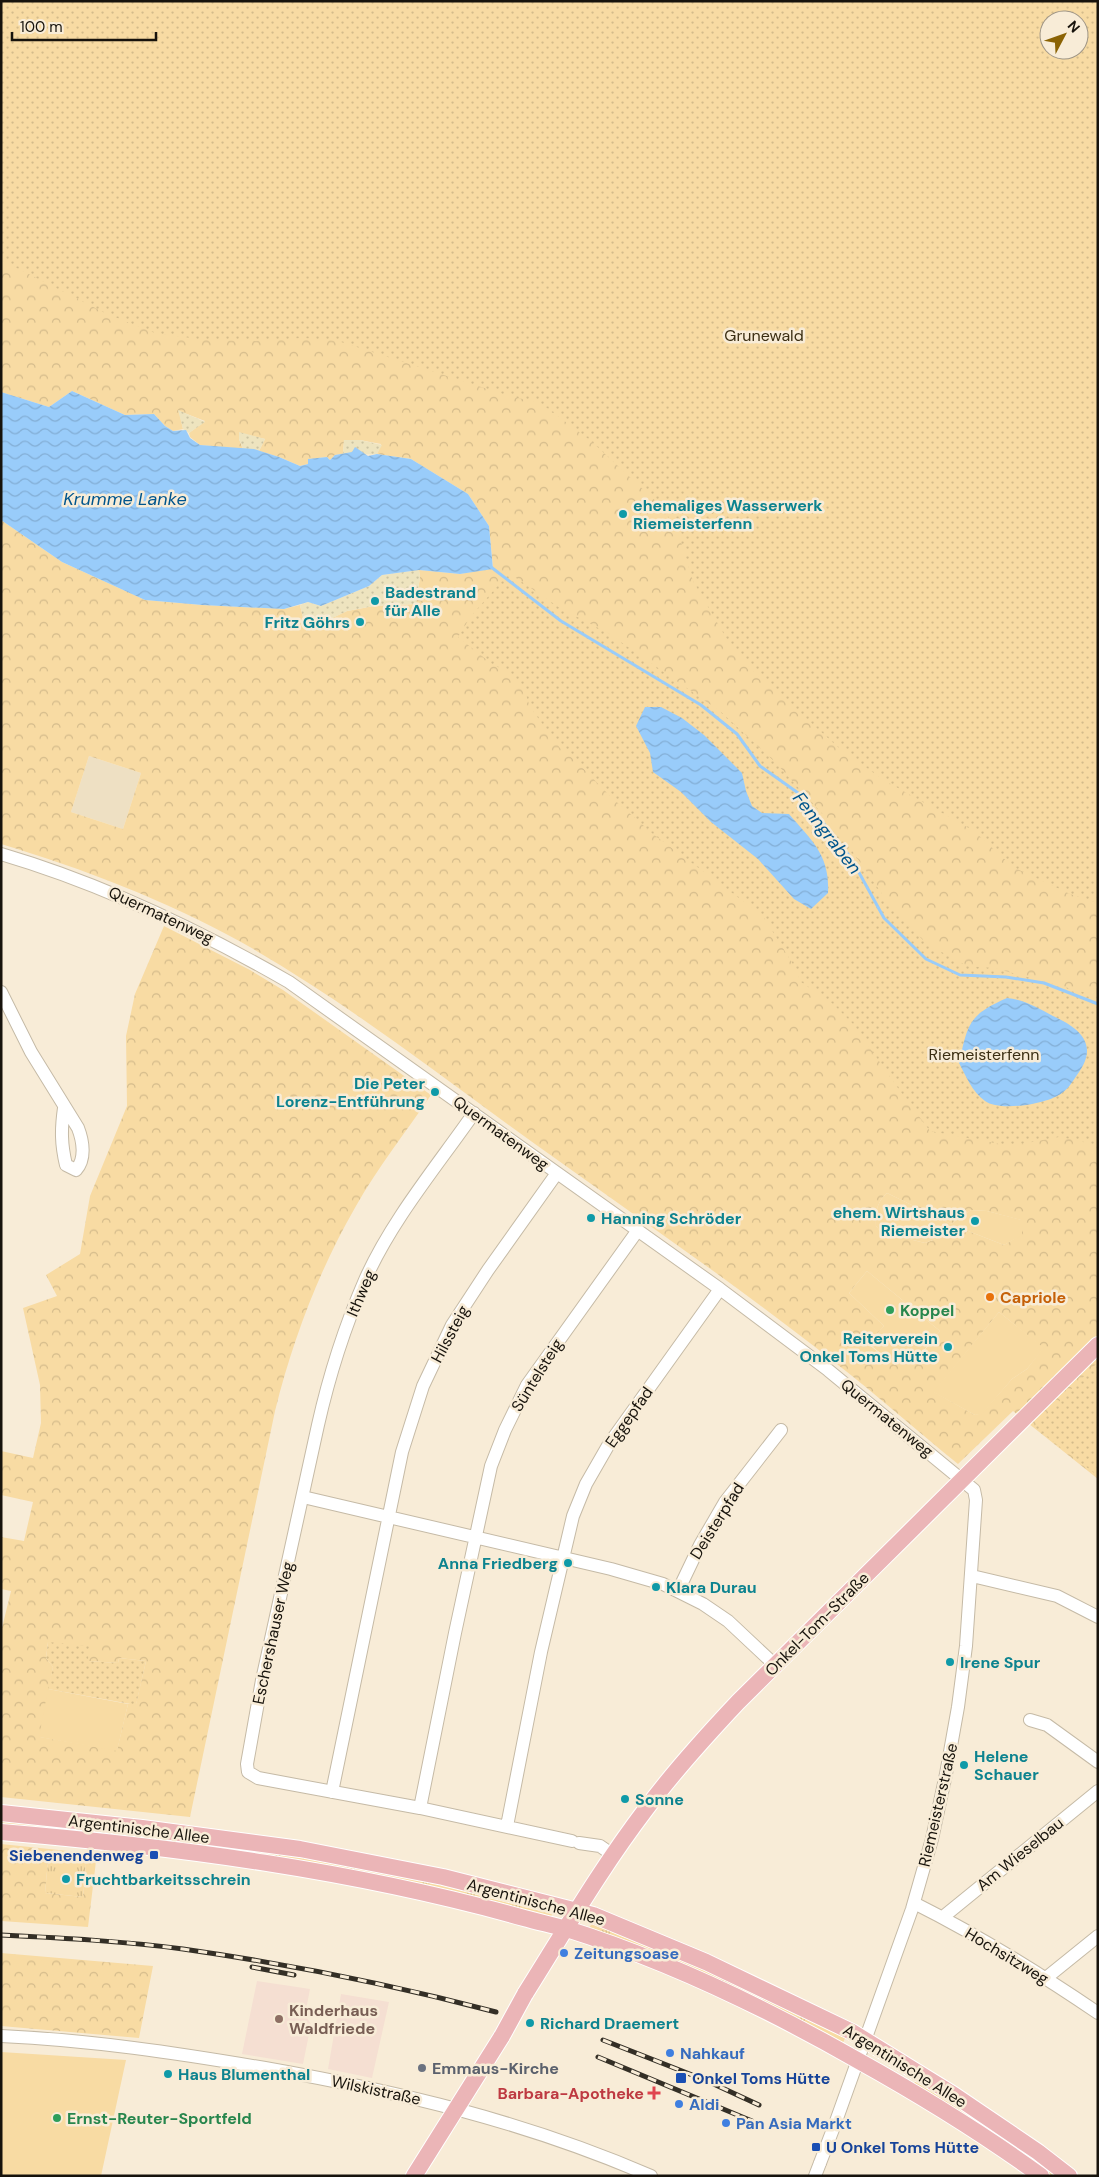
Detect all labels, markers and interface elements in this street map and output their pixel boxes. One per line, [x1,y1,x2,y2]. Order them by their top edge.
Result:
scale bar [12,10,156,42]
north arrow [1039,10,1089,60]
text: 100 m [20,17,63,37]
text: N [1064,17,1084,36]
park label: Grunewald [724,325,804,346]
water label: Krumme Lanke [63,487,187,511]
place label: ehemaliges Wasserwerk Riemeisterfenn [633,495,823,534]
marker: ehemaliges Wasserwerk Riemeisterfenn [617,508,629,520]
place label: Badestrand für Alle [385,582,476,621]
marker: Badestrand für Alle [369,595,381,607]
place label: Fritz Göhrs [264,612,350,633]
marker: Fritz Göhrs [354,616,366,628]
water label: Fenngraben [787,787,867,879]
street label: Quermatenweg [105,882,217,949]
park label: Riemeisterfenn [929,1044,1039,1065]
place label: Die Peter Lorenz-Entführung [276,1073,425,1112]
marker: Die Peter Lorenz-Entführung [429,1086,441,1098]
street label: Quermatenweg [449,1091,553,1175]
place label: ehem. Wirtshaus Riemeister [833,1202,965,1241]
place label: Hanning Schröder [601,1208,742,1229]
marker: Hanning Schröder [585,1212,597,1224]
marker: ehem. Wirtshaus Riemeister [969,1215,981,1227]
street label: Ithweg [342,1266,380,1320]
place label: Capriole [1000,1287,1066,1308]
marker: Capriole [984,1291,996,1303]
place label: Koppel [900,1300,954,1321]
street label: Hilssteig [426,1302,474,1366]
marker: Koppel [884,1304,896,1316]
place label: Reiterverein Onkel Toms Hütte [800,1328,938,1367]
street label: Süntelsteig [506,1335,568,1415]
marker: Reiterverein Onkel Toms Hütte [942,1341,954,1353]
street label: Quermatenweg [836,1374,938,1462]
street label: Eggepfad [600,1382,658,1452]
street label: Deisterpfad [685,1479,749,1563]
place label: Anna Friedberg [438,1553,558,1574]
marker: Anna Friedberg [562,1557,574,1569]
street label: Eschershauser Weg [248,1560,298,1706]
street label: Onkel-Tom-Straße [760,1567,874,1681]
place label: Klara Durau [666,1577,757,1598]
marker: Klara Durau [650,1581,662,1593]
place label: Irene Spur [960,1652,1041,1673]
marker: Irene Spur [944,1656,956,1668]
street label: Riemeisterstraße [914,1741,962,1869]
place label: Helene Schauer [974,1746,1039,1785]
marker: Helene Schauer [958,1759,970,1771]
place label: Sonne [635,1789,684,1810]
marker: Sonne [619,1793,631,1805]
street label: Argentinische Allee [67,1810,211,1848]
street label: Am Wieselbau [972,1812,1068,1896]
place label: Siebenendenweg [9,1845,144,1866]
marker: Siebenendenweg [148,1849,160,1861]
place label: Fruchtbarkeitsschrein [76,1869,251,1890]
marker: Fruchtbarkeitsschrein [60,1873,72,1885]
street label: Argentinische Allee [465,1873,607,1931]
street label: Hochsitzweg [961,1923,1053,1989]
place label: Zeitungsoase [574,1943,679,1964]
marker: Zeitungsoase [558,1947,570,1959]
place label: Kinderhaus Waldfriede [289,2000,378,2039]
marker: Kinderhaus Waldfriede [273,2013,285,2025]
place label: Richard Draemert [540,2013,679,2034]
marker: Richard Draemert [524,2017,536,2029]
street label: Argentinische Allee [839,2019,971,2113]
place label: Nahkauf [680,2043,745,2064]
marker: Nahkauf [664,2047,676,2059]
place label: Emmaus-Kirche [432,2058,559,2079]
marker: Emmaus-Kirche [416,2062,428,2074]
place label: Haus Blumenthal [178,2064,310,2085]
marker: Haus Blumenthal [162,2068,174,2080]
place label: Onkel Toms Hütte [692,2068,830,2089]
street label: Wilskistraße [329,2070,423,2110]
marker: Onkel Toms Hütte [674,2071,688,2085]
place label: Barbara-Apotheke [497,2083,644,2104]
marker: Barbara-Apotheke [648,2087,660,2099]
place label: Aldi [689,2094,719,2115]
marker: Aldi [673,2098,685,2110]
place label: Ernst-Reuter-Sportfeld [67,2108,252,2129]
marker: Ernst-Reuter-Sportfeld [51,2112,63,2124]
place label: Pan Asia Markt [736,2113,852,2134]
marker: Pan Asia Markt [720,2117,732,2129]
place label: U Onkel Toms Hütte [826,2137,979,2158]
marker: U Onkel Toms Hütte [810,2141,822,2153]

